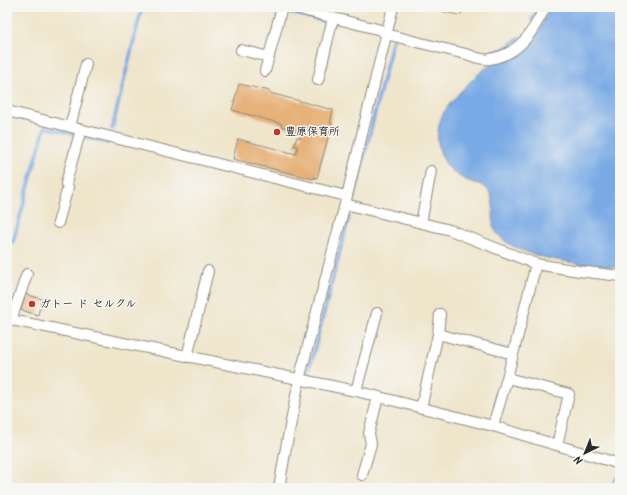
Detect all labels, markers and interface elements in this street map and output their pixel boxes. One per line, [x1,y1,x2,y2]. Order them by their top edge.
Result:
place label: 豊原保育所 [285,123,340,141]
marker: 豊原保育所 [272,127,282,137]
place label: ガトー ド セルクル [40,295,136,313]
marker: ガトー ド セルクル [27,299,37,309]
north arrow [565,433,605,473]
text: N [570,451,588,469]

